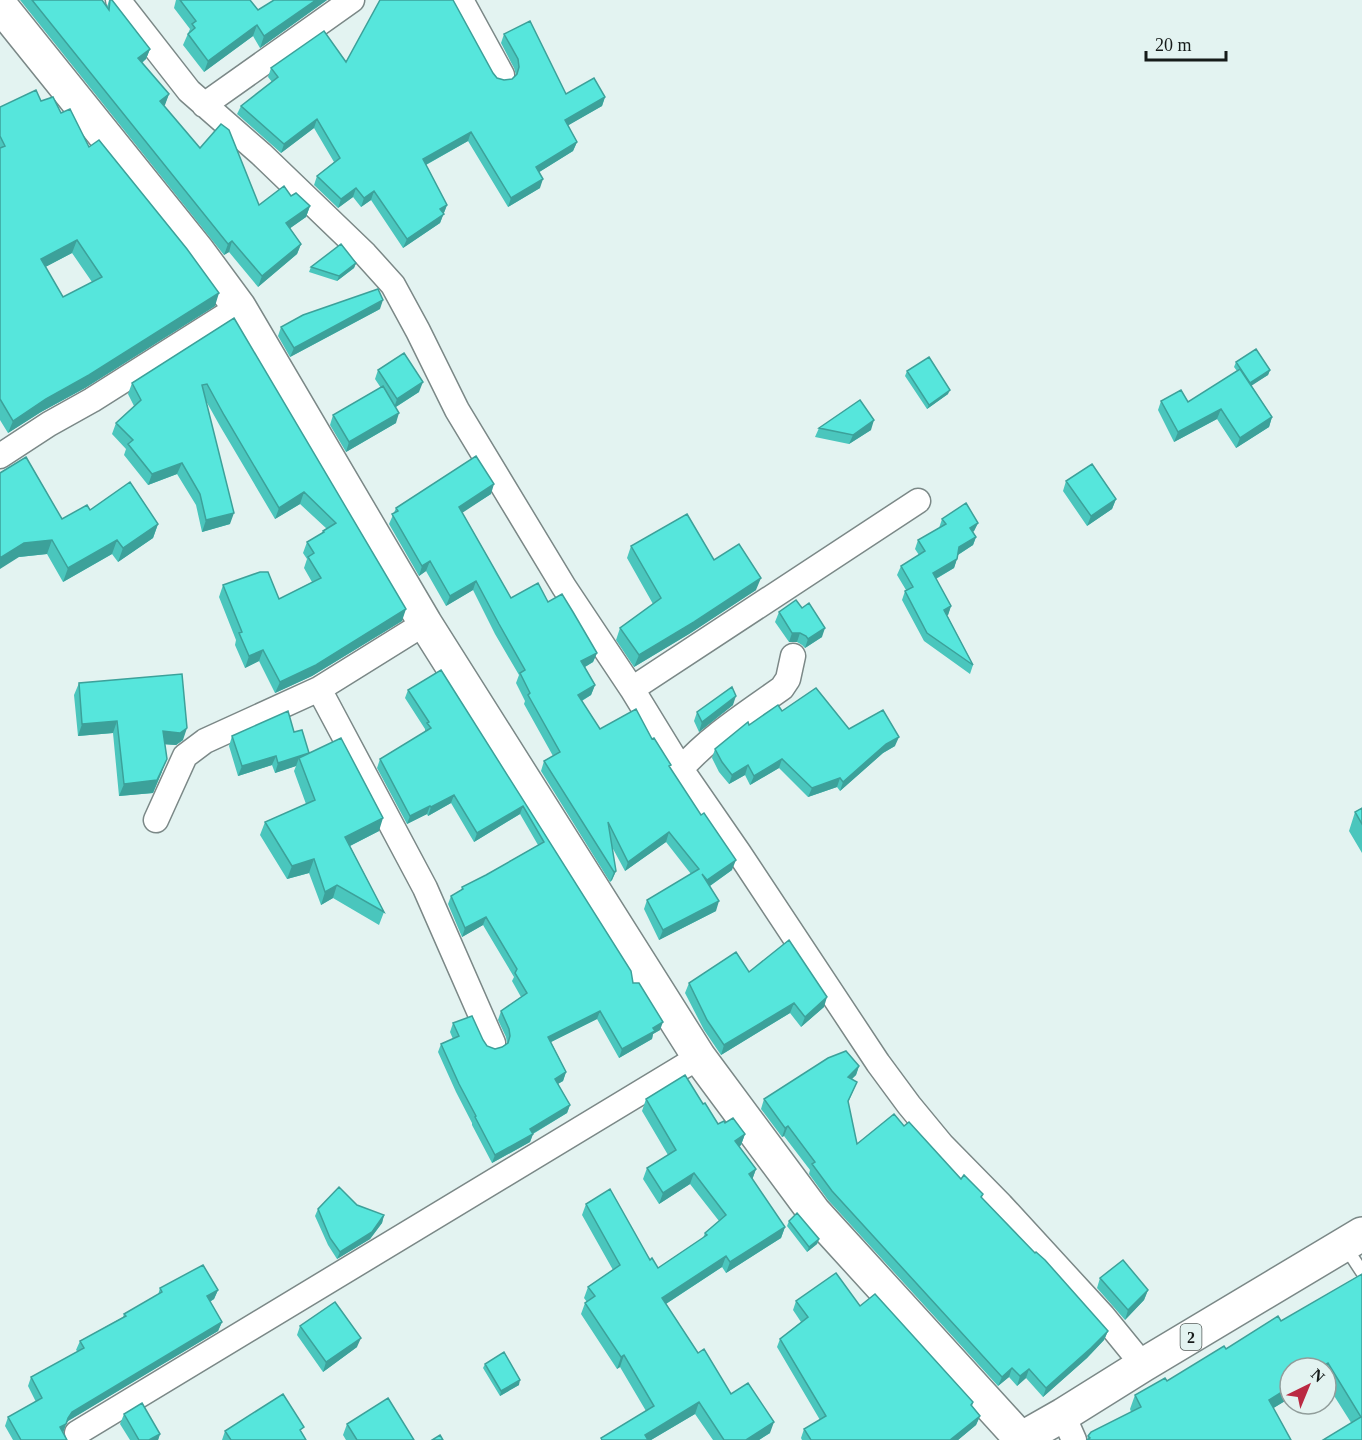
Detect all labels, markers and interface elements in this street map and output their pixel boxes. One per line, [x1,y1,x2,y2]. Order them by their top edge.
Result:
scale bar [1146,24,1226,62]
text: 20 m [1155,35,1192,55]
road number: 2 [1180,1324,1202,1350]
north arrow [1278,1356,1338,1416]
text: N [1308,1365,1328,1386]

